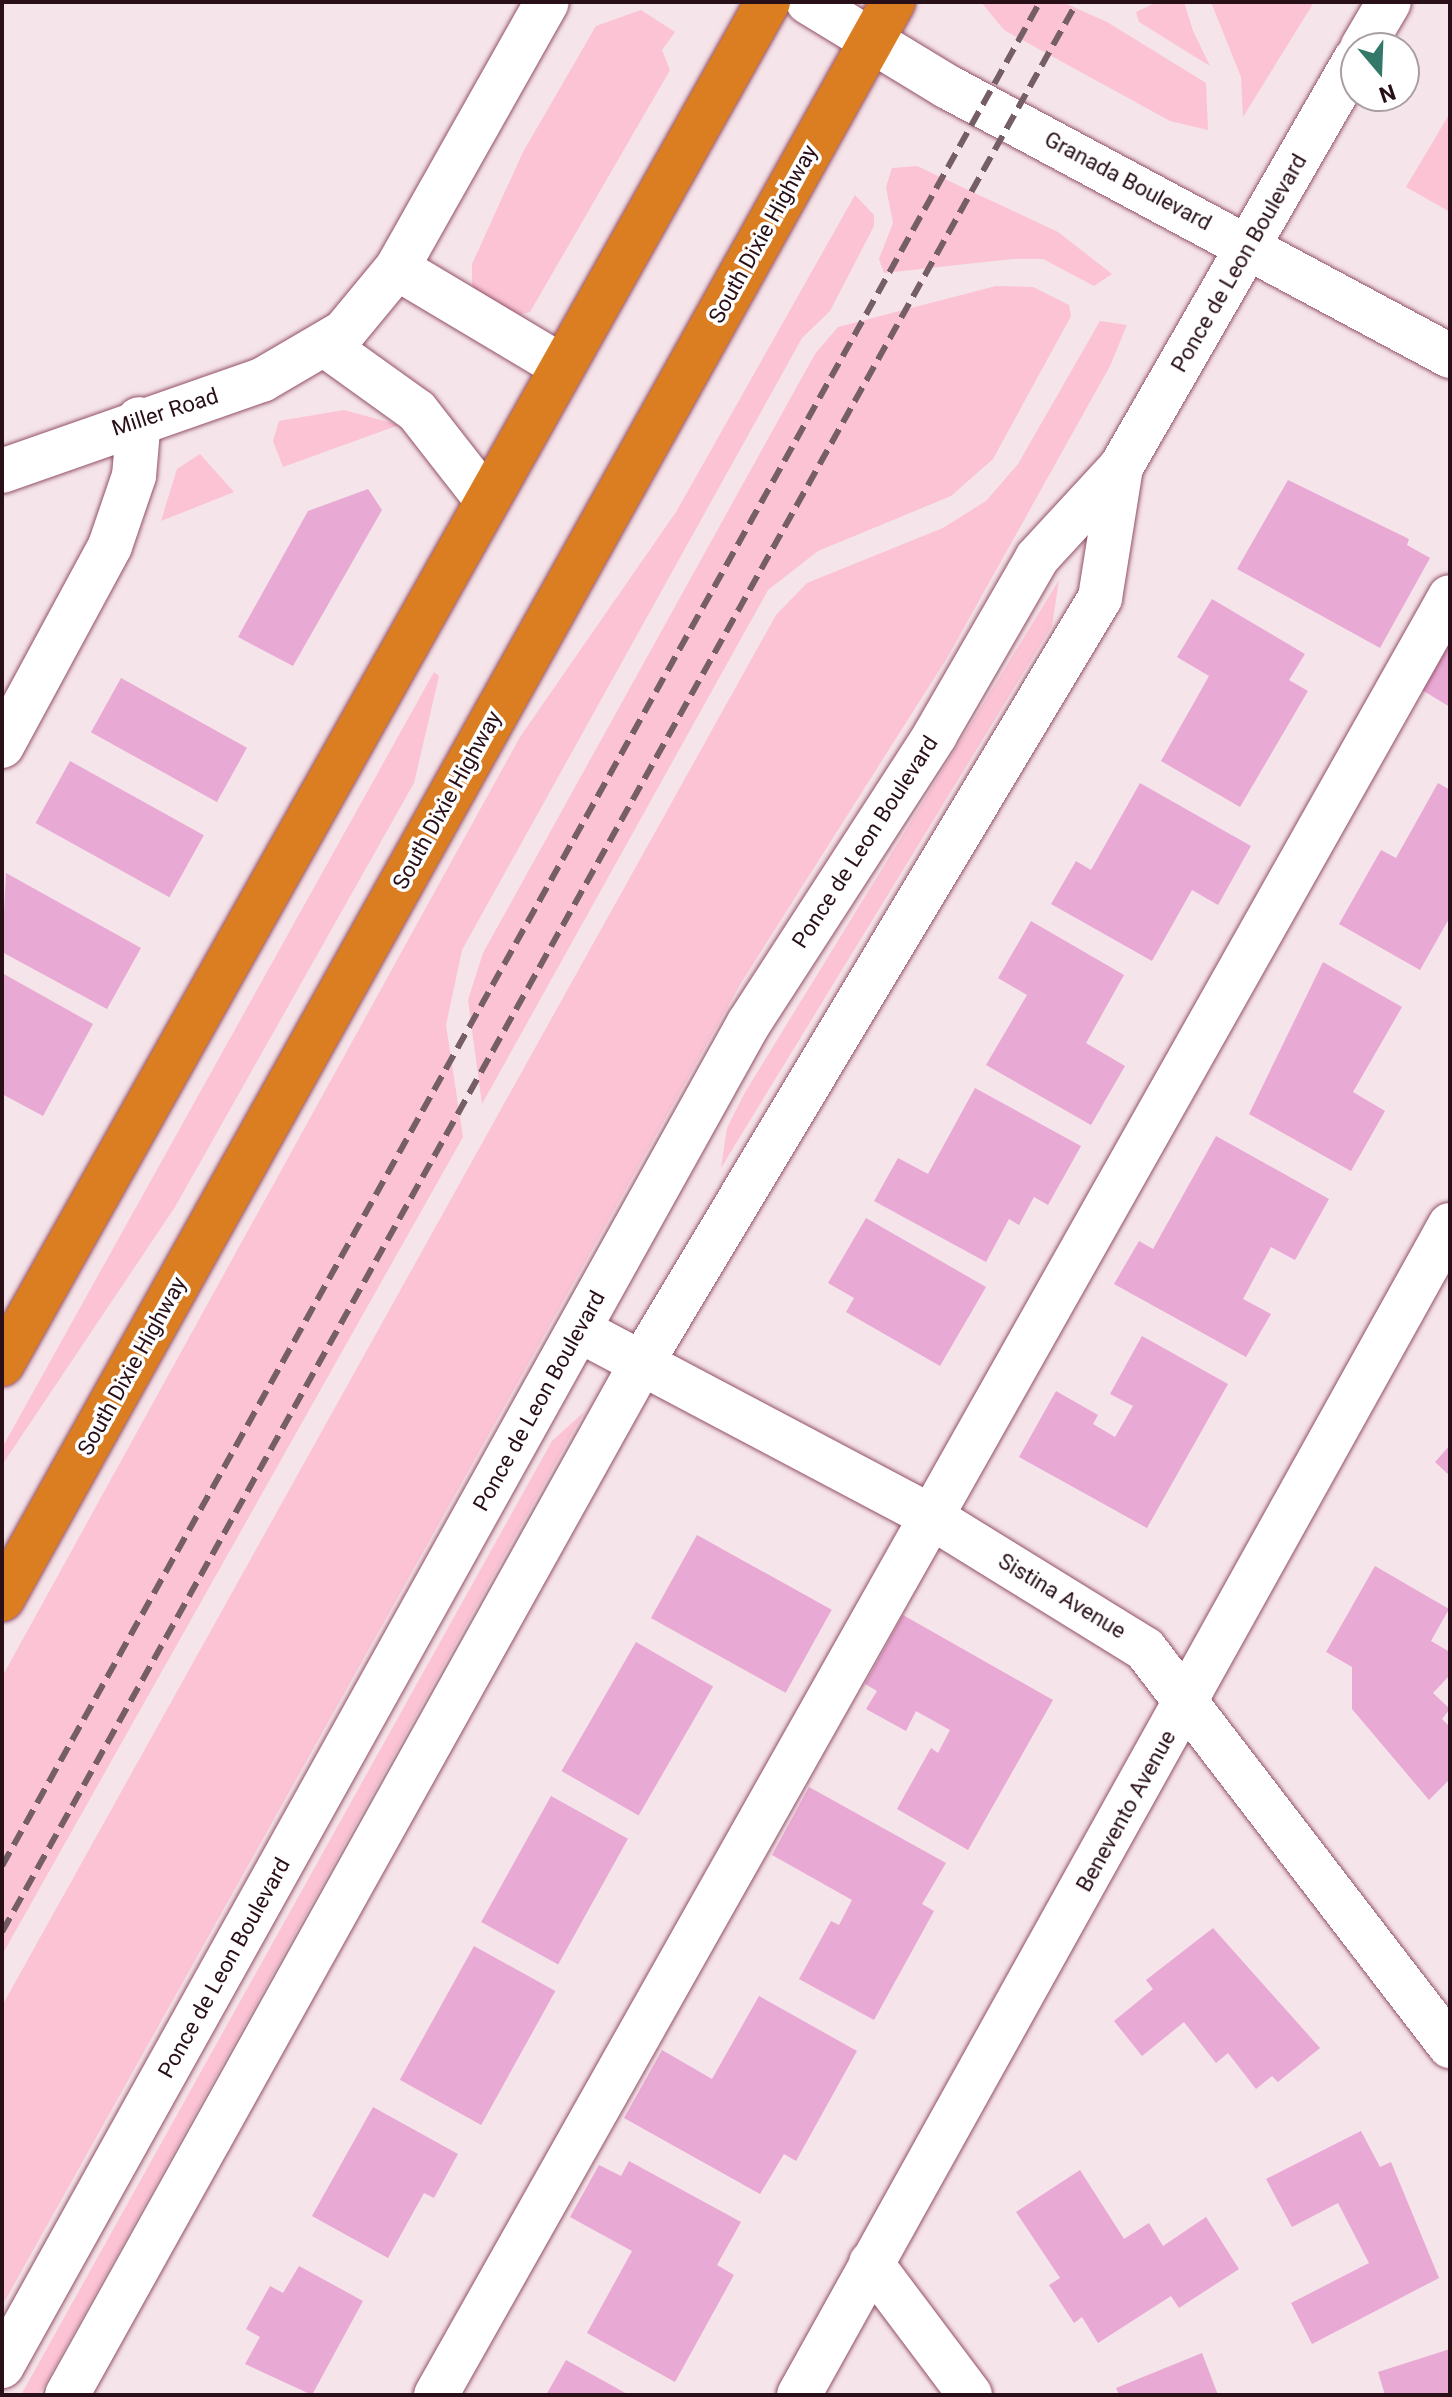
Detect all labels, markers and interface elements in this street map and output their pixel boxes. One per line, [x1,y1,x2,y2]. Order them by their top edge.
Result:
north arrow [1340,32,1420,112]
text: N [1376,79,1399,108]
street label: Granada Boulevard [1040,126,1216,236]
street label: South Dixie Highway [703,140,823,328]
street label: Ponce de Leon Boulevard [1166,149,1312,377]
street label: Miller Road [108,382,222,442]
street label: South Dixie Highway [387,706,507,894]
street label: Ponce de Leon Boulevard [786,731,944,953]
street label: South Dixie Highway [72,1272,192,1460]
street label: Ponce de Leon Boulevard [467,1286,611,1516]
street label: Sistina Avenue [994,1548,1130,1644]
street label: Benevento Avenue [1071,1726,1181,1896]
street label: Ponce de Leon Boulevard [152,1853,296,2083]

